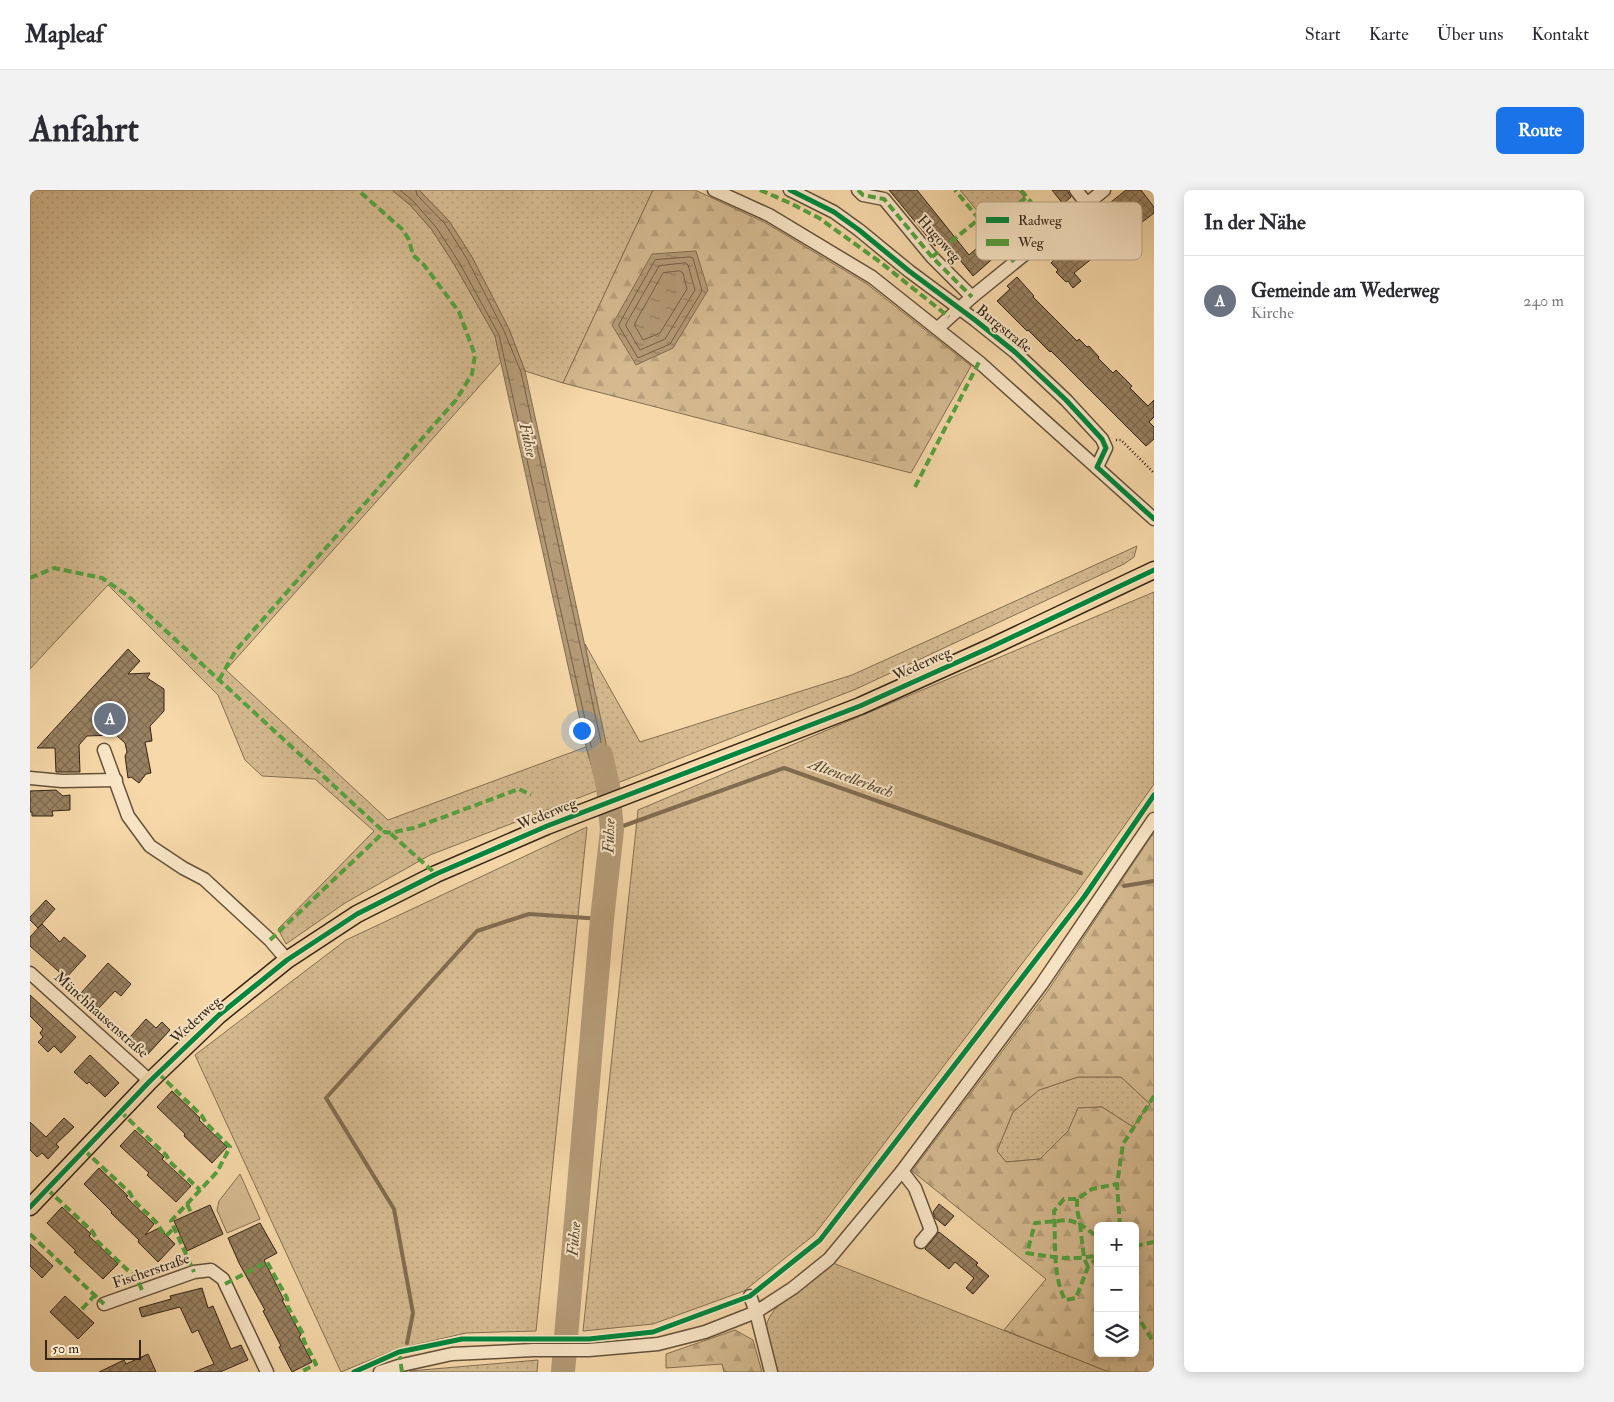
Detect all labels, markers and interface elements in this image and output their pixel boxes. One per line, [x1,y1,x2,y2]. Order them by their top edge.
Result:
text: Mapleaf [25,19,104,50]
text: Start [1305,23,1341,46]
text: Karte [1369,23,1409,46]
text: Über uns [1437,23,1503,46]
text: Kontakt [1531,23,1589,46]
button: Route [1496,107,1584,154]
text: Anfahrt [30,108,139,152]
legend [976,202,1142,260]
text: In der Nähe [1204,209,1306,236]
street label: Hugoweg [913,211,966,267]
text: Radweg [1018,212,1063,229]
text: Weg [1017,234,1045,251]
text: Gemeinde am Wederweg [1251,279,1439,303]
text: A [1215,291,1225,311]
text: 240 m [1523,291,1564,311]
street label: Burgstraße [972,301,1036,357]
text: Kirche [1251,303,1294,323]
water label: Fuhse [514,420,542,460]
street label: Wederweg [889,642,955,686]
pin: A [94,700,126,738]
your location [569,718,595,744]
water label: Altencellerbach [804,753,896,803]
street label: Wederweg [514,793,580,835]
water label: Fuhse [598,818,620,855]
street label: Münchhausenstraße [50,968,152,1062]
street label: Wederweg [166,992,226,1049]
water label: Fuhse [562,1220,586,1258]
map controls [1094,1222,1139,1357]
button: + [1094,1222,1139,1267]
street label: Fischerstraße [110,1249,192,1293]
button: − [1094,1267,1139,1312]
button: layers [1094,1312,1139,1357]
scale bar [45,1337,141,1360]
text: 50 m [52,1340,79,1357]

